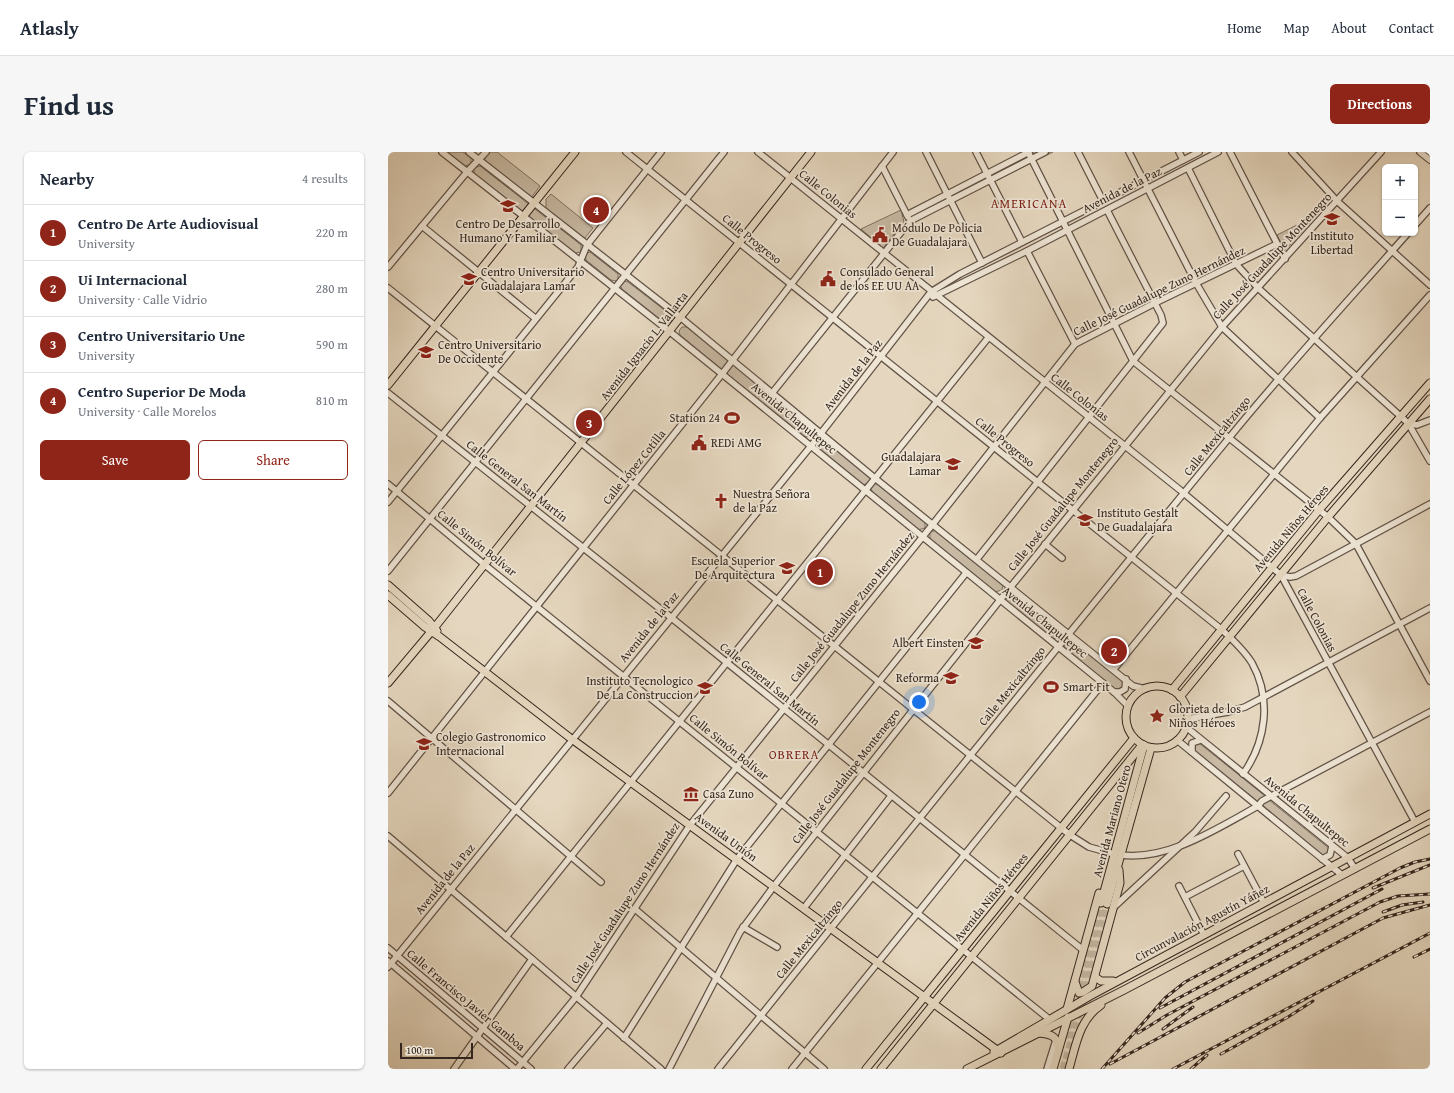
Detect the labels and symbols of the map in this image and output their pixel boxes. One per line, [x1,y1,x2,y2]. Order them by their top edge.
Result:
street label: Avenida de la Paz [1079,162,1164,217]
street label: Calle Colonias [796,165,861,222]
street label: Calle José Guadalupe Montenegro [1208,188,1335,323]
district label: AMERICANA [991,194,1067,213]
pin: 4 [583,195,609,225]
school or university icon: Centro De Desarrollo Humano Y Familiar [499,197,517,215]
street label: Calle Progreso [719,209,786,268]
school or university icon: Instituto Libertad [1323,210,1341,228]
place label: Centro De Desarrollo Humano Y Familiar [456,215,560,246]
place label: Módulo De Policia De Guadalajara [892,219,983,250]
public building icon: Módulo De Policia De Guadalajara [871,226,889,244]
place label: Instituto Libertad [1310,227,1354,258]
street label: Calle José Guadalupe Zuno Hernández [1070,241,1248,340]
place label: Centro Universitario Guadalajara Lamar [481,263,584,294]
place label: Consulado General de los EE UU AA [840,263,934,294]
school or university icon: Centro Universitario Guadalajara Lamar [460,270,478,288]
public building icon: Consulado General de los EE UU AA [819,270,837,288]
street label: Avenida Ignacio L. Vallarta [596,287,692,404]
street label: Avenida de la Paz [819,335,886,414]
place label: Centro Universitario De Occidente [438,336,541,367]
school or university icon: Centro Universitario De Occidente [417,343,435,361]
street label: Calle Colonias [1048,368,1113,425]
street label: Avenida Chapultepec [748,378,841,458]
street label: Calle Mexicaltzingo [1179,392,1254,479]
pin: 3 [576,408,602,438]
place label: Station 24 [670,409,720,426]
sports icon: Station 24 [723,409,741,427]
street label: Calle Progreso [972,412,1039,471]
street label: Calle López Cotilla [598,425,669,508]
street label: Calle José Guadalupe Montenegro [1003,433,1122,574]
public building icon: REDi AMG [690,434,708,452]
place label: REDi AMG [711,434,761,451]
street label: Calle General San Martín [463,436,572,526]
place label: Guadalajara Lamar [881,448,941,479]
school or university icon: Guadalajara Lamar [944,455,962,473]
street label: Avenida Niños Héroes [1249,480,1332,575]
place label: Nuestra Señora de la Paz [733,485,810,516]
church icon: Nuestra Señora de la Paz [712,492,730,510]
place label: Instituto Gestalt De Guadalajara [1097,504,1179,535]
street label: Calle Simón Bolívar [434,505,521,580]
school or university icon: Instituto Gestalt De Guadalajara [1076,511,1094,529]
street label: Calle José Guadalupe Zuno Hernández [785,528,918,686]
place label: Escuela Superior De Arquitectura [691,552,775,583]
pin: 1 [807,557,833,587]
school or university icon: Escuela Superior De Arquitectura [778,559,796,577]
street label: Avenida Chapultepec [999,582,1092,662]
street label: Calle Colonias [1294,585,1341,655]
street label: Avenida de la Paz [615,588,682,666]
place label: Albert Einsten [892,634,964,651]
school or university icon: Albert Einsten [967,634,985,652]
pin: 2 [1101,636,1127,666]
street label: Calle General San Martín [717,638,824,730]
street label: Calle Mexicaltzingo [974,642,1049,729]
place label: Reforma [896,669,939,686]
school or university icon: Reforma [942,669,960,687]
place label: Instituto Tecnologico De La Construccion [586,672,693,703]
sports icon: Smart Fit [1042,678,1060,696]
place label: Smart Fit [1063,678,1110,695]
school or university icon: Instituto Tecnologico De La Construccion [696,679,714,697]
your location [909,692,929,712]
place label: Glorieta de los Niños Héroes [1169,700,1241,731]
street label: Calle José Guadalupe Montenegro [787,704,904,847]
place icon: Glorieta de los Niños Héroes [1148,707,1166,725]
street label: Calle Simón Bolívar [686,709,773,784]
place label: Colegio Gastronomico Internacional [436,728,546,759]
school or university icon: Colegio Gastronomico Internacional [415,735,433,753]
district label: OBRERA [769,745,819,764]
street label: Avenida Mariano Otero [1088,763,1135,879]
street label: Avenida Chapultepec [1261,771,1354,851]
museum icon: Casa Zuno [682,785,700,803]
place label: Casa Zuno [703,785,754,802]
street label: Avenida Unión [691,808,761,865]
street label: Calle José Guadalupe Zuno Hernández [566,819,683,987]
street label: Avenida de la Paz [411,840,478,918]
street label: Avenida Niños Héroes [950,849,1032,944]
street label: Circunvalación Agustín Yáñez [1132,880,1272,965]
street label: Calle Mexicaltzingo [771,895,846,982]
street label: Calle Francisco Javier Gamboa [403,945,530,1055]
scale bar [400,1041,473,1060]

